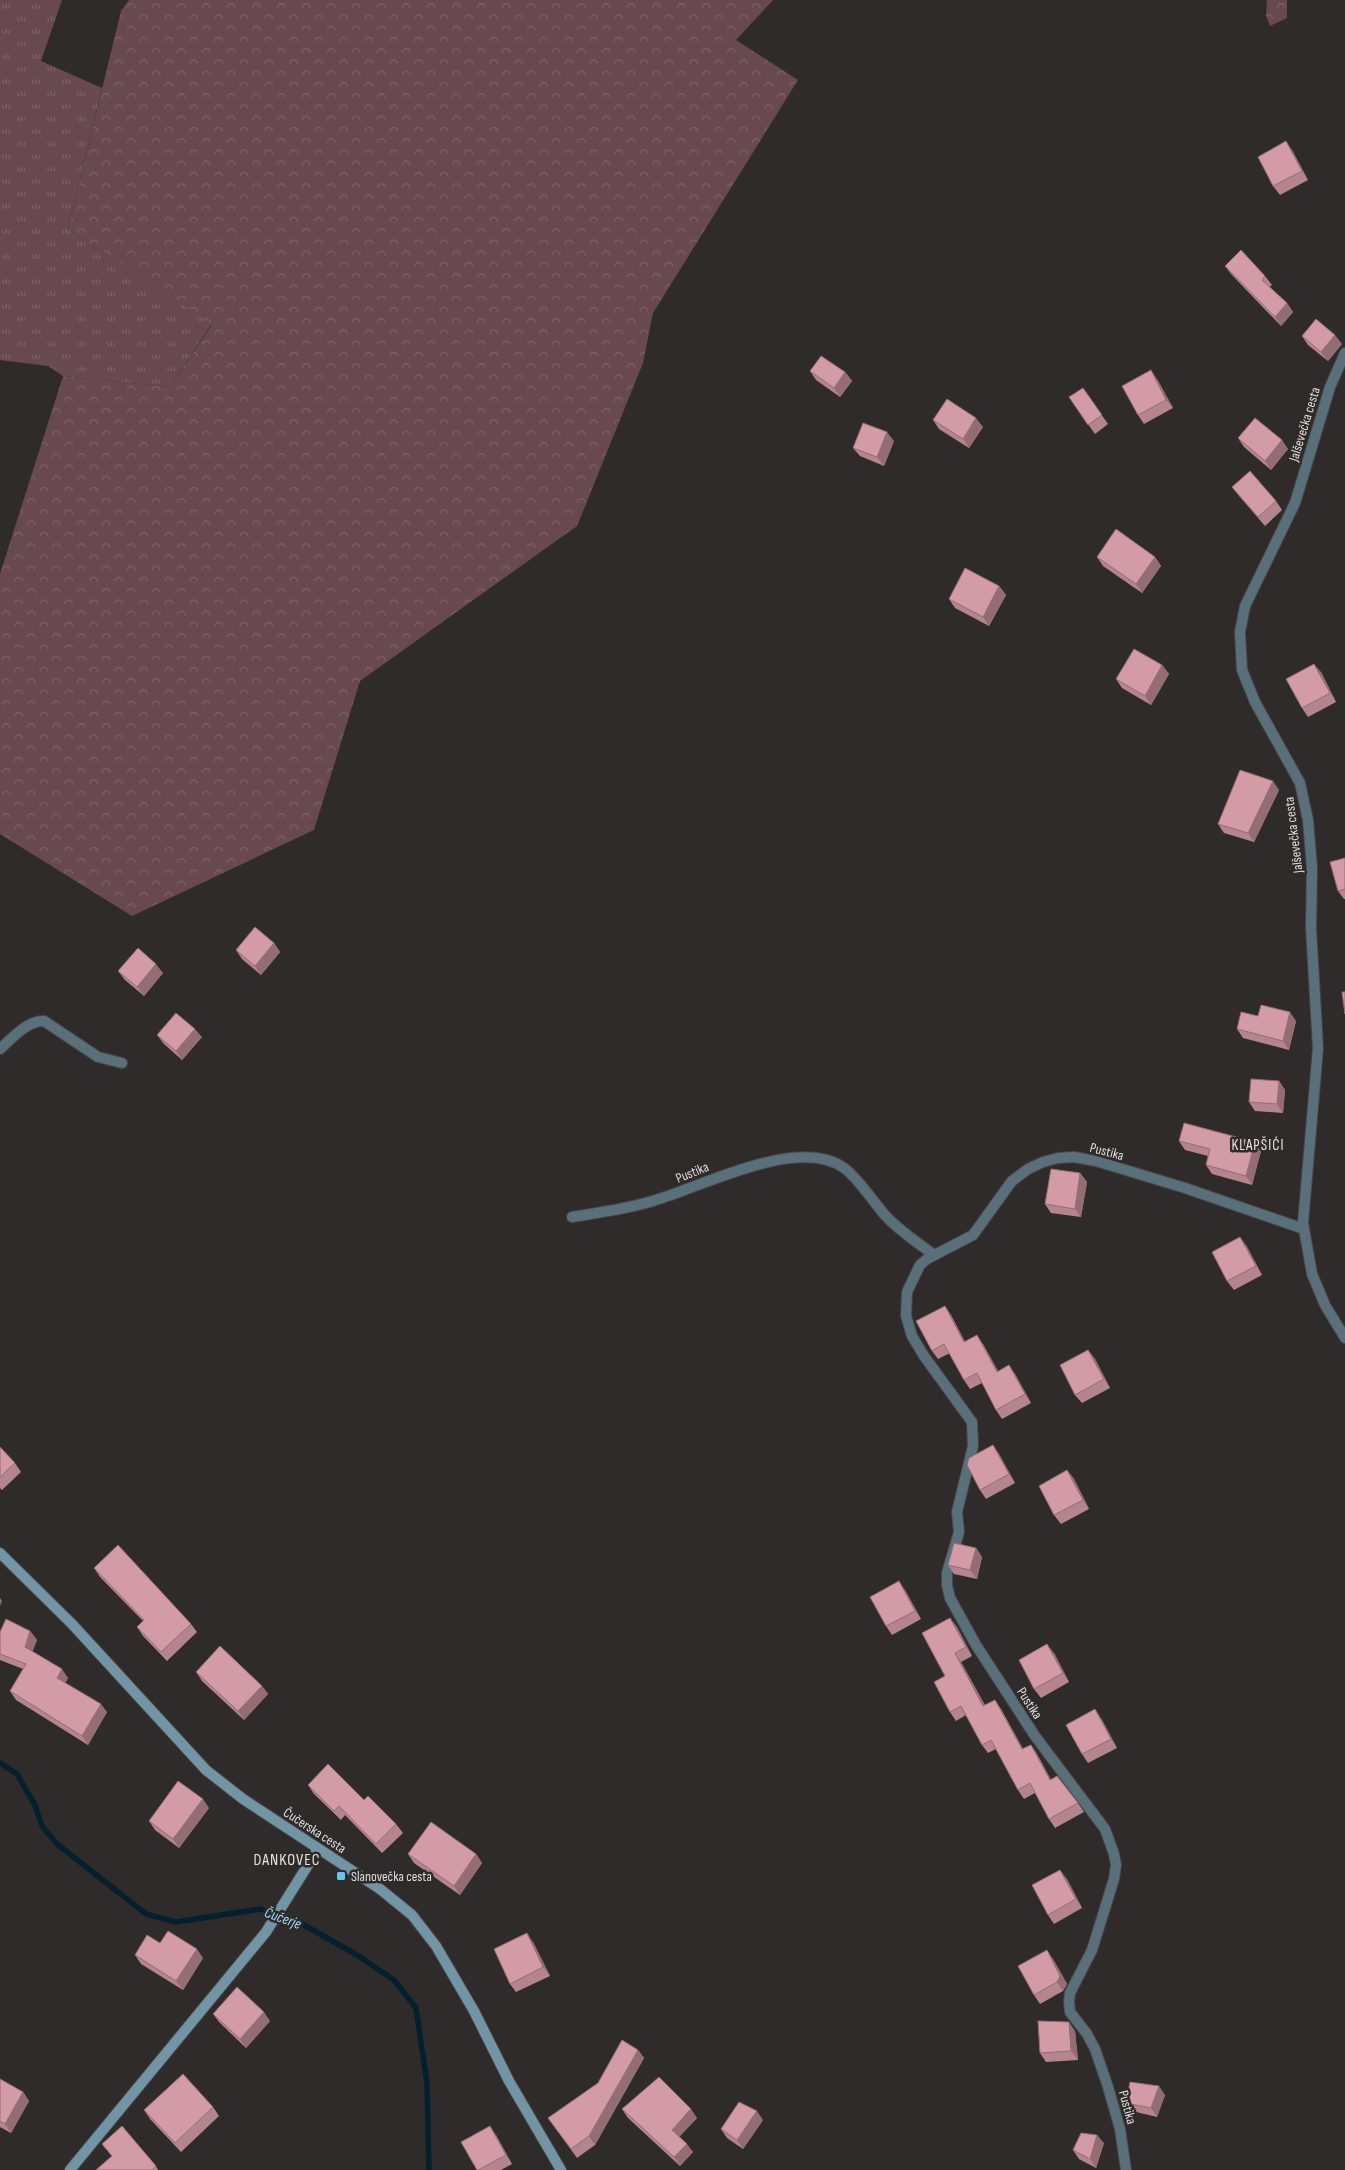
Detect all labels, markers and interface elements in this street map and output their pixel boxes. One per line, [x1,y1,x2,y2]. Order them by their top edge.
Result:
street label: Jalševečka cesta [1285,385,1324,464]
street label: Jalševečka cesta [1280,796,1307,875]
district label: KLAPŠIĆI [1232,1136,1284,1155]
street label: Pustika [1088,1139,1126,1164]
street label: Pustika [673,1158,711,1187]
street label: Pustika [1013,1684,1046,1722]
street label: Čučerska cesta [280,1804,349,1857]
district label: DANKOVEC [254,1851,320,1870]
place label: Slanovečka cesta [351,1868,432,1885]
marker: Slanovečka cesta [335,1870,347,1882]
water label: Čučerje [262,1903,304,1934]
street label: Pustika [1115,2088,1140,2126]

